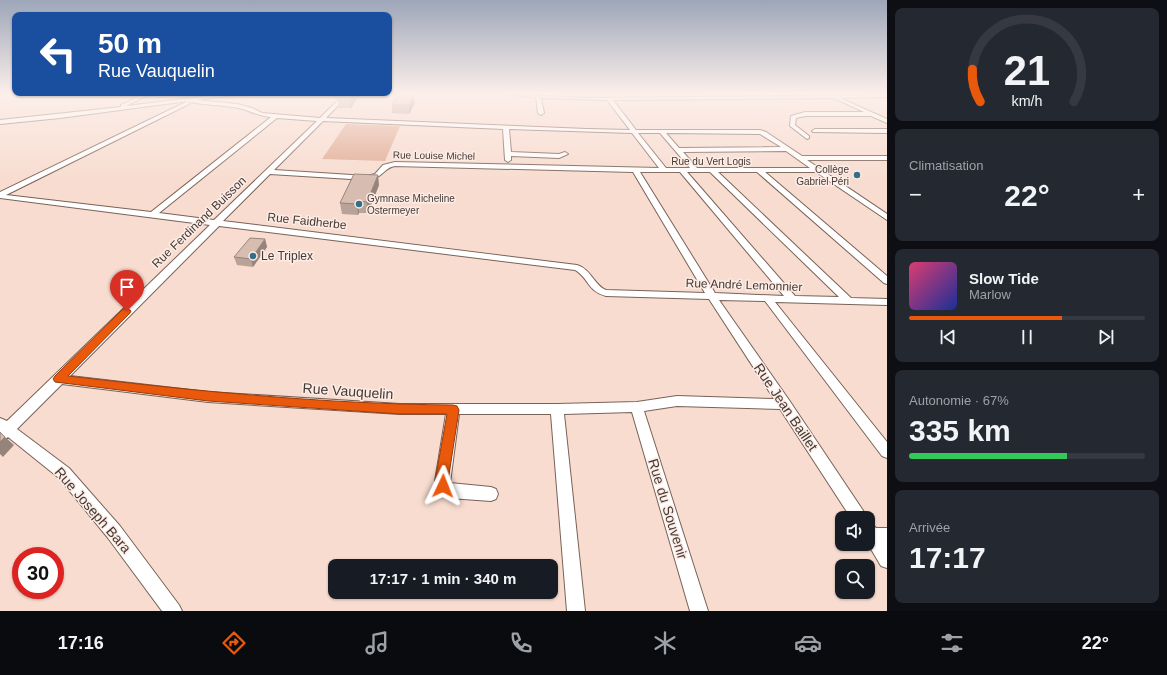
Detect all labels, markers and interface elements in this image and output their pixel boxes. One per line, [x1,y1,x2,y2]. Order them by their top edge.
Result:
icon: left [32,28,84,80]
text: 50 m [98,28,162,59]
text: 21 [1004,47,1050,94]
text: Rue Vauquelin [98,61,215,81]
text: km/h [1012,93,1043,109]
street label: Rue Louise Michel [393,149,475,162]
street label: Rue du Vert Logis [671,156,751,167]
text: Climatisation [909,158,983,173]
place label: Collège Gabriel Péri [796,164,849,187]
marker: Collège Gabriel Péri [852,170,862,180]
street label: Rue Ferdinand Buisson [149,173,249,271]
text: 22° [1004,179,1050,212]
text: − [909,182,922,207]
text: + [1132,182,1145,207]
place label: Gymnase Micheline Ostermeyer [367,193,455,216]
marker: Gymnase Micheline Ostermeyer [354,199,364,209]
street label: Rue Faidherbe [267,210,348,232]
place label: Le Triplex [261,249,313,263]
marker: Le Triplex [248,251,258,261]
pin [110,270,144,311]
text: Slow Tide [969,270,1039,287]
icon: arrive [116,276,138,298]
street label: Rue André Lemonnier [685,276,803,294]
text: Marlow [969,287,1011,302]
icon: previous [937,326,959,348]
icon: pause [1016,326,1038,348]
icon: next [1095,326,1117,348]
street label: Rue Jean Baillet [751,360,821,454]
street label: Rue Vauquelin [302,380,394,402]
text: Autonomie · 67% [909,393,1009,408]
text: 335 km [909,414,1011,447]
street label: Rue du Souvenir [645,457,691,562]
street label: Rue Joseph Bara [51,464,135,556]
position arrow [422,465,464,507]
map controls [835,511,875,599]
button: sound [835,511,875,551]
text: Arrivée [909,520,950,535]
text: 17:17 [909,541,986,574]
speed limit sign: 30 [12,547,64,599]
button: search [835,559,875,599]
text: 17:17 · 1 min · 340 m [370,570,516,587]
icon: directions [220,629,248,657]
icon: music [363,629,391,657]
icon: phone [507,629,535,657]
icon: climate [651,629,679,657]
icon: car [794,629,822,657]
icon: filters [938,629,966,657]
text: 17:16 [58,633,104,653]
text: 22° [1082,633,1109,653]

